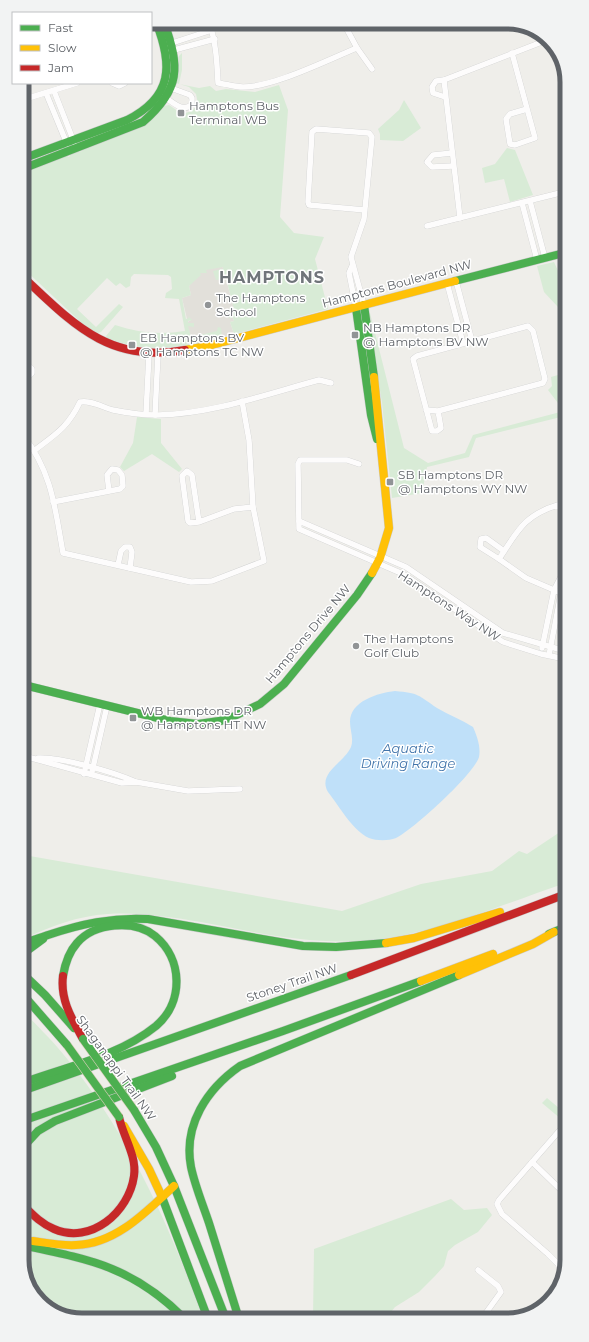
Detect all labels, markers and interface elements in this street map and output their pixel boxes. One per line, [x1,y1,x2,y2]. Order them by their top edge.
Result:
legend [12,12,152,84]
text: Fast [48,20,73,35]
text: Slow [48,40,77,55]
text: Jam [47,60,74,75]
place label: Hamptons Bus Terminal WB [189,98,279,127]
marker: Hamptons Bus Terminal WB [176,108,186,118]
street label: Hamptons Boulevard NW [320,256,473,311]
district label: HAMPTONS [219,268,325,287]
place label: The Hamptons School [216,290,305,319]
marker: The Hamptons School [203,300,213,310]
place label: NB Hamptons DR @ Hamptons BV NW [363,320,489,349]
place label: EB Hamptons BV @ Hamptons TC NW [140,330,264,359]
marker: NB Hamptons DR @ Hamptons BV NW [350,330,360,340]
marker: EB Hamptons BV @ Hamptons TC NW [127,340,137,350]
place label: SB Hamptons DR @ Hamptons WY NW [398,467,527,496]
marker: SB Hamptons DR @ Hamptons WY NW [385,477,395,487]
street label: Hamptons Way NW [395,567,503,644]
street label: Hamptons Drive NW [262,581,353,686]
place label: The Hamptons Golf Club [364,631,453,660]
marker: The Hamptons Golf Club [351,641,361,651]
place label: WB Hamptons DR @ Hamptons HT NW [141,703,266,732]
marker: WB Hamptons DR @ Hamptons HT NW [128,713,138,723]
water label: Aquatic Driving Range [361,740,456,771]
street label: Stoney Trail NW [244,960,339,1005]
street label: Shaganappi Trail NW [73,1012,160,1123]

